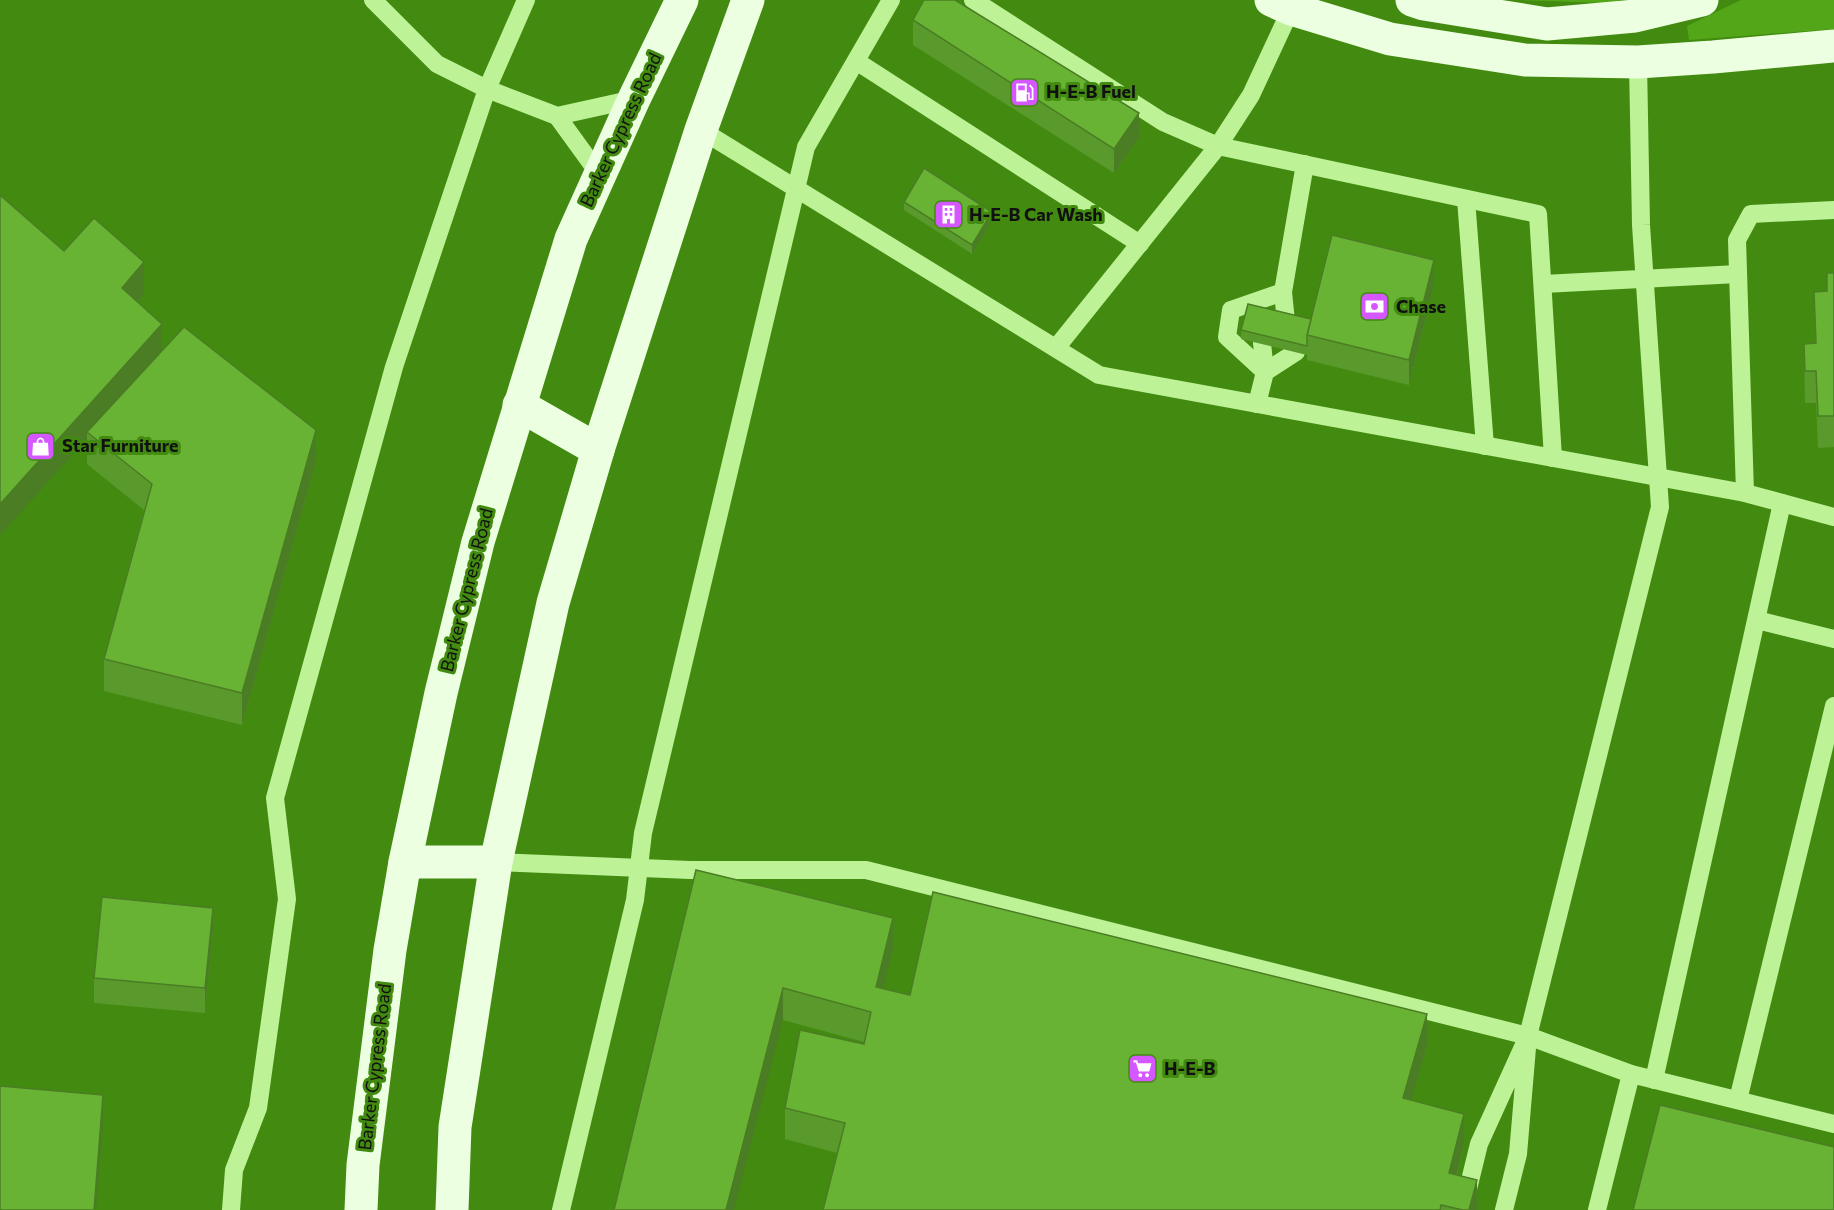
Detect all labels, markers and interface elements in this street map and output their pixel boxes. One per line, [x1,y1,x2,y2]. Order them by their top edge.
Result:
street label: Barker Cypress Road [575,49,666,210]
fuel station icon: H-E-B Fuel [1009,76,1041,108]
place label: H-E-B Fuel [1046,80,1136,102]
building icon: H-E-B Car Wash [932,199,964,231]
place label: H-E-B Car Wash [969,203,1103,225]
bank icon: Chase [1359,291,1391,323]
place label: Chase [1396,295,1446,317]
shop icon: Star Furniture [25,430,57,462]
place label: Star Furniture [62,434,178,456]
street label: Barker Cypress Road [435,506,497,674]
street label: Barker Cypress Road [353,982,395,1152]
supermarket icon: H-E-B [1127,1053,1159,1085]
place label: H-E-B [1164,1057,1216,1079]

